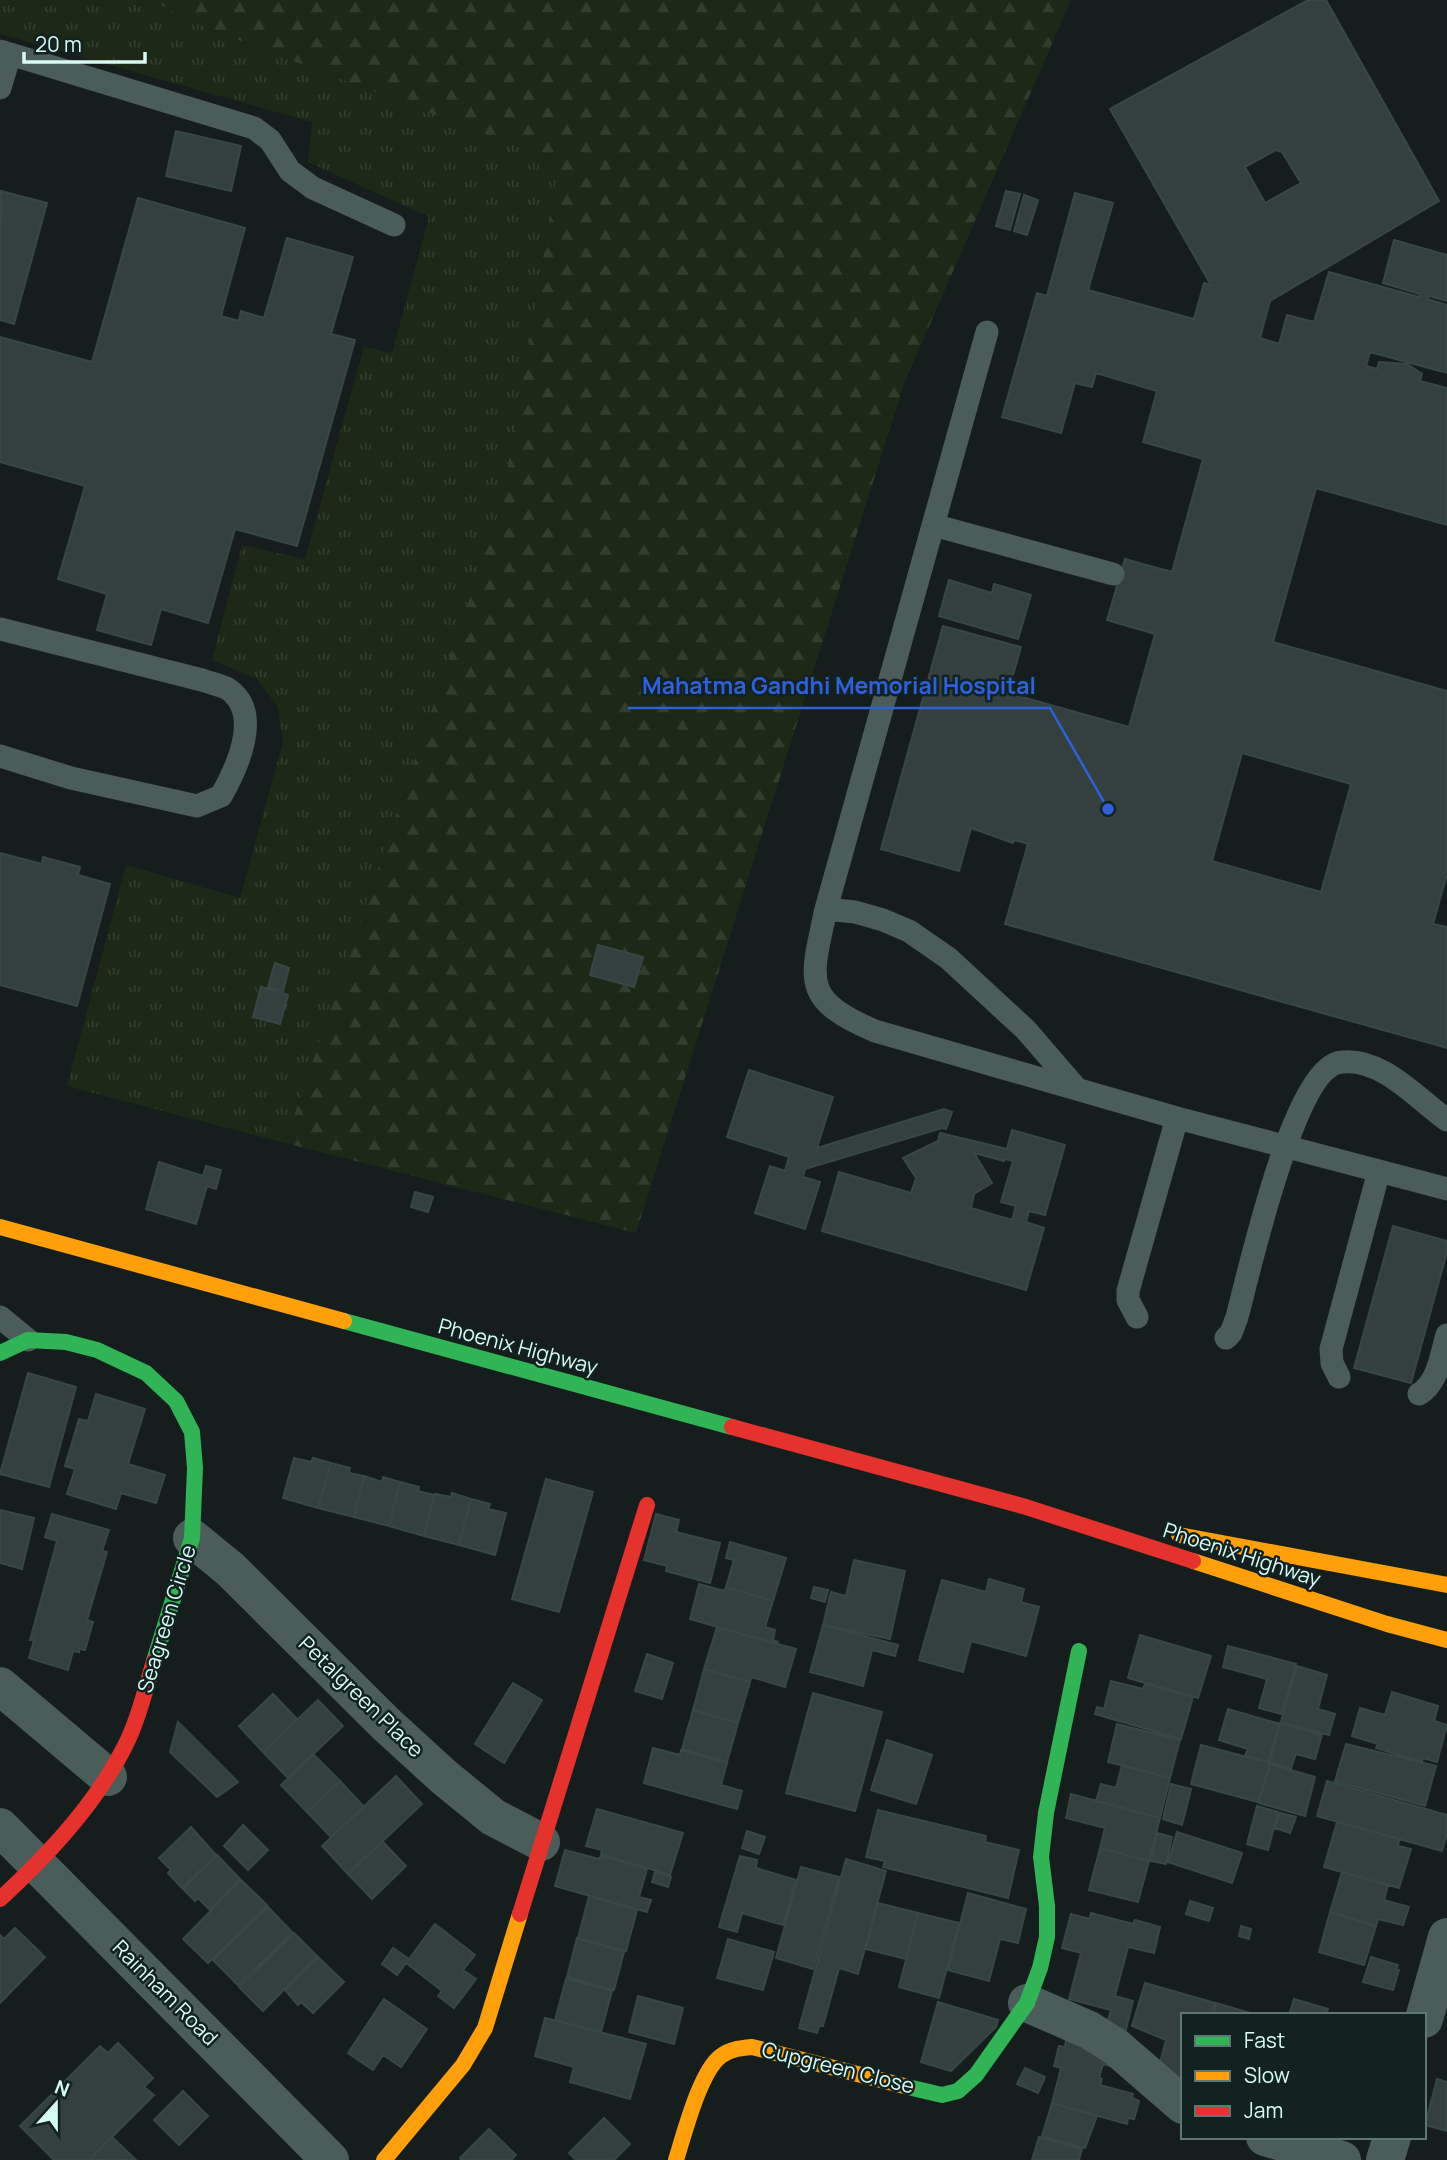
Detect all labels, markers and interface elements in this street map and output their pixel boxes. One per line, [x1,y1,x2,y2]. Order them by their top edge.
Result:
scale bar [24,21,145,65]
text: 20 m [35,30,82,58]
callout: Mahatma Gandhi Memorial Hospital [628,664,1050,708]
text: Mahatma Gandhi Memorial Hospital [642,669,1036,701]
street label: Phoenix Highway [435,1311,601,1381]
street label: Phoenix Highway [1160,1515,1325,1593]
street label: Seagreen Circle [130,1541,202,1696]
street label: Petalgreen Place [293,1629,430,1763]
street label: Rainham Road [107,1934,224,2051]
legend [1181,2013,1426,2139]
text: Fast [1244,2026,1285,2054]
street label: Cupgreen Close [759,2035,917,2100]
text: Slow [1244,2061,1290,2089]
north arrow [21,2069,91,2139]
text: N [51,2074,73,2103]
text: Jam [1244,2096,1283,2124]

